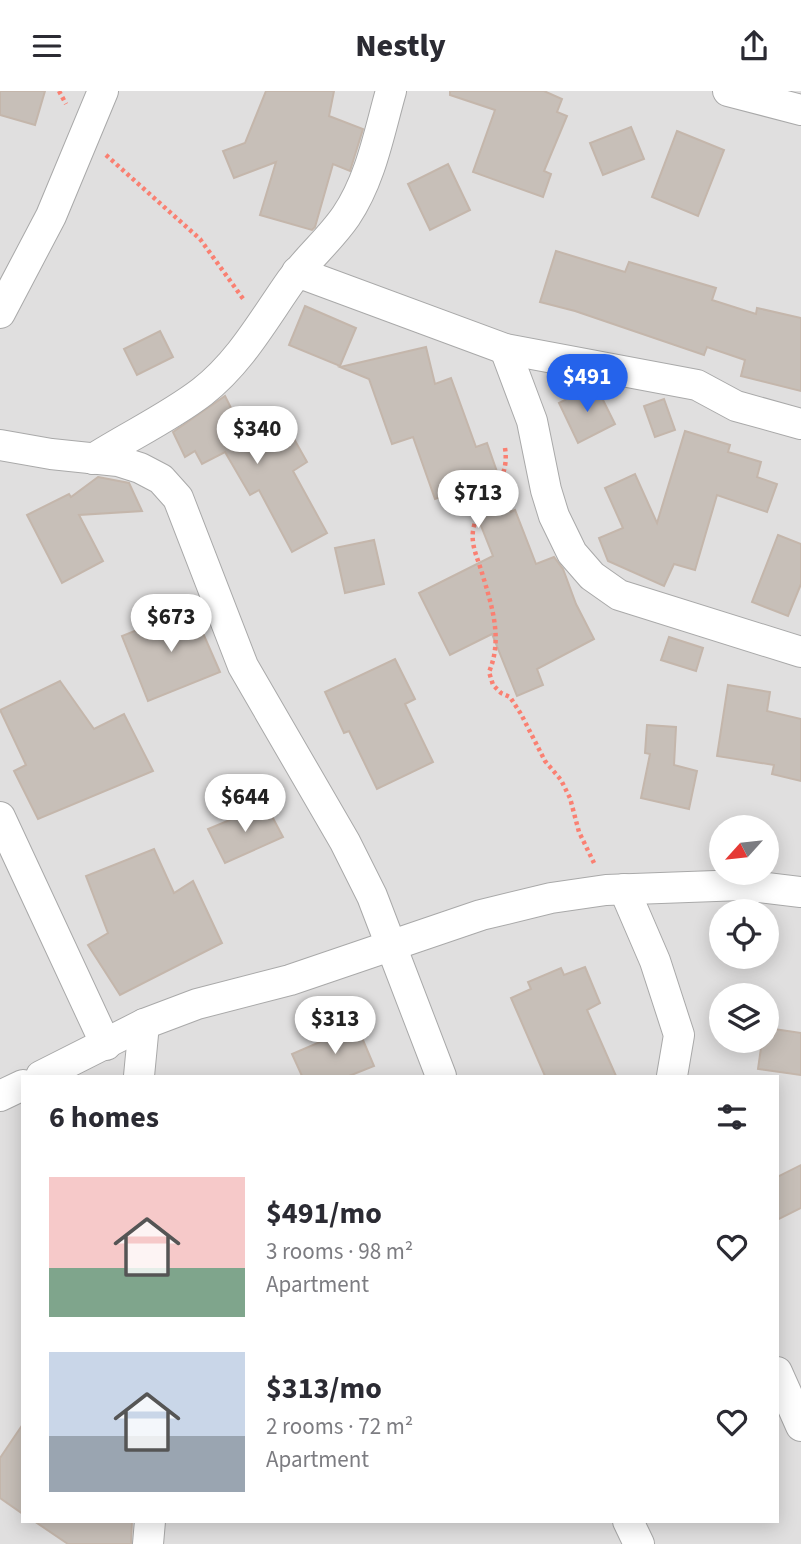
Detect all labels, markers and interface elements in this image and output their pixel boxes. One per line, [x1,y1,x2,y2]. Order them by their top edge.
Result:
text: Nestly [355,23,446,69]
icon: menu [28,27,66,65]
icon: share [735,27,773,65]
pin: $491 [546,355,628,414]
text: $491 [563,360,611,393]
pin: $340 [216,407,298,466]
text: $340 [233,412,281,445]
pin: $713 [437,471,519,530]
text: $713 [454,476,502,509]
pin: $673 [130,595,212,654]
text: $673 [147,600,195,633]
pin: $644 [204,775,286,834]
text: $644 [221,780,269,813]
north arrow [709,815,779,885]
map controls [709,815,779,1053]
button: locate [709,899,779,969]
button: layers [709,983,779,1053]
pin: $313 [294,997,376,1056]
text: $313 [311,1002,359,1035]
text: 6 homes [49,1096,159,1139]
icon: filters [713,1098,751,1136]
text: $491/mo [266,1192,382,1235]
icon: home [105,1205,189,1289]
icon: heart [713,1228,751,1266]
text: 3 rooms · 98 m² [266,1235,413,1268]
text: Apartment [266,1268,369,1301]
text: $313/mo [266,1367,382,1410]
icon: home [105,1380,189,1464]
icon: heart [713,1403,751,1441]
text: 2 rooms · 72 m² [266,1410,413,1443]
text: Apartment [266,1443,369,1476]

